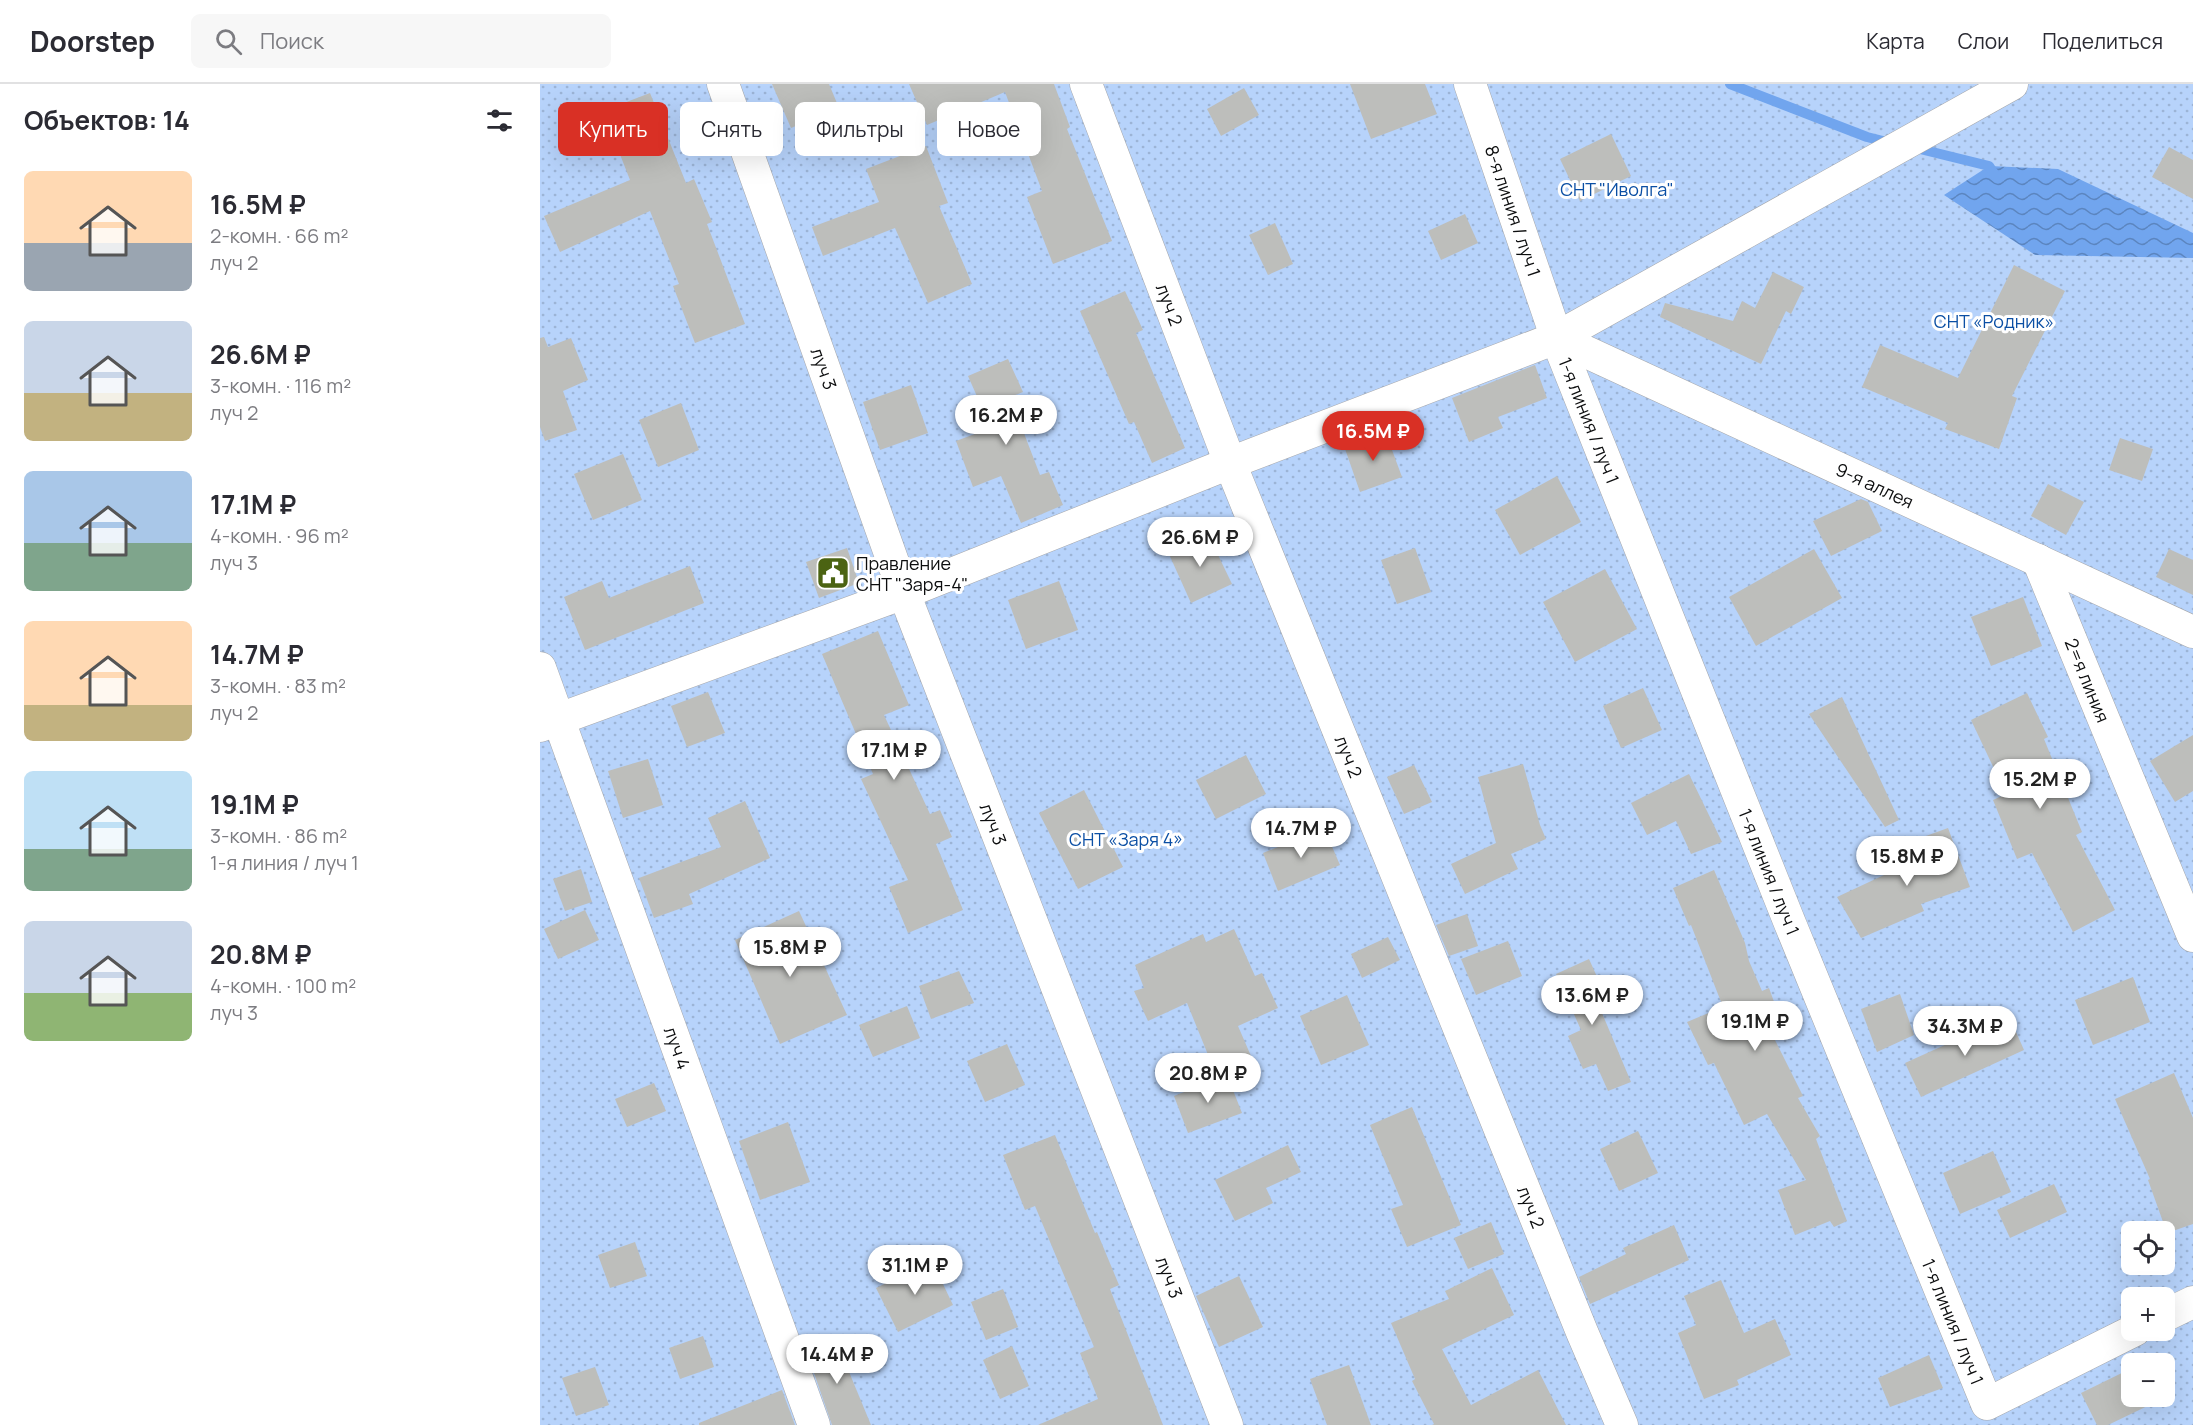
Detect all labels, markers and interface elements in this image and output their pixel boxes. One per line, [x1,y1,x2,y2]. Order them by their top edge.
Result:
search box [191,14,611,68]
text: Doorstep [30,22,155,60]
icon: search [212,25,245,58]
text: Поиск [260,26,324,56]
text: Карта [1866,27,1925,55]
text: Слои [1958,27,2009,55]
text: Поделиться [2042,27,2163,55]
text: Объектов: 14 [24,102,190,138]
chip: Купить [558,102,668,156]
chip: Снять [680,102,783,156]
chip: Фильтры [795,102,925,156]
chip: Новое [937,102,1041,156]
icon: filters [483,104,516,137]
street label: 8-я линия / луч 1 [1480,142,1547,280]
park label: СНТ "Иволга" [1560,177,1674,201]
text: 16.5M ₽ [210,186,306,222]
icon: home [72,195,144,267]
text: 2-комн. · 66 m² [210,222,348,249]
text: луч 2 [210,249,258,276]
street label: луч 2 [1151,280,1189,329]
park label: СНТ «Родник» [1934,309,2054,333]
text: 26.6M ₽ [210,336,311,372]
street label: луч 3 [806,344,843,393]
icon: home [72,345,144,417]
street label: 1-я линия / луч 1 [1553,354,1625,487]
text: 3-комн. · 116 m² [210,372,351,399]
pin: 16.2M ₽ [951,395,1061,446]
text: луч 2 [210,399,258,426]
text: 16.2M ₽ [969,401,1043,428]
pin: 16.5M ₽ [1318,411,1428,462]
text: 16.5M ₽ [1336,417,1410,444]
street label: 9-я аллея [1832,457,1918,513]
text: 17.1M ₽ [210,486,296,522]
icon: home [72,495,144,567]
pin: 26.6M ₽ [1145,517,1255,568]
text: 4-комн. · 96 m² [210,522,349,549]
text: 26.6M ₽ [1161,523,1239,550]
text: луч 3 [210,549,258,576]
place label: Правление СНТ "Заря-4" [856,551,968,596]
public building icon: Правление СНТ "Заря-4" [815,555,851,591]
street label: 2=я линия [2060,635,2116,726]
text: 14.7M ₽ [210,636,304,672]
icon: home [72,645,144,717]
text: 3-комн. · 83 m² [210,672,346,699]
text: луч 2 [210,699,258,726]
pin: 17.1M ₽ [839,730,949,781]
street label: луч 2 [1330,732,1368,781]
text: 17.1M ₽ [861,736,927,763]
pin: 15.2M ₽ [1985,759,2095,810]
text: 15.2M ₽ [2003,765,2077,792]
text: 19.1M ₽ [210,786,299,822]
icon: home [72,795,144,867]
street label: луч 3 [975,799,1013,848]
street label: 1-я линия / луч 1 [1733,805,1805,939]
pin: 14.7M ₽ [1246,808,1356,859]
text: 14.7M ₽ [1265,814,1337,841]
text: 3-комн. · 86 m² [210,822,347,849]
park label: СНТ «Заря 4» [1069,827,1183,851]
pin: 15.8M ₽ [1852,836,1962,887]
text: 15.8M ₽ [1870,842,1944,869]
text: 1-я линия / луч 1 [210,849,359,876]
pin: 15.8M ₽ [735,927,845,978]
text: 15.8M ₽ [753,933,827,960]
text: 20.8M ₽ [210,936,312,972]
icon: home [72,945,144,1017]
text: 4-комн. · 100 m² [210,972,356,999]
pin: 13.6M ₽ [1537,975,1647,1026]
text: 13.6M ₽ [1555,981,1629,1008]
text: луч 3 [210,999,258,1026]
pin: 19.1M ₽ [1700,1001,1810,1052]
pin: 34.3M ₽ [1910,1006,2020,1057]
text: 19.1M ₽ [1721,1007,1789,1034]
text: 34.3M ₽ [1927,1012,2003,1039]
street label: луч 4 [659,1023,696,1073]
pin: 20.8M ₽ [1153,1053,1263,1104]
text: 20.8M ₽ [1169,1059,1247,1086]
street label: луч 2 [1512,1182,1551,1232]
map controls [2121,1221,2175,1407]
button: locate [2121,1221,2175,1275]
pin: 31.1M ₽ [860,1245,970,1296]
text: 31.1M ₽ [882,1251,948,1278]
street label: луч 3 [1151,1253,1189,1302]
street label: 1-я линия / луч 1 [1917,1255,1990,1388]
button: + [2121,1287,2175,1341]
pin: 14.4M ₽ [782,1334,892,1385]
text: 14.4M ₽ [800,1340,874,1367]
button: − [2121,1353,2175,1407]

